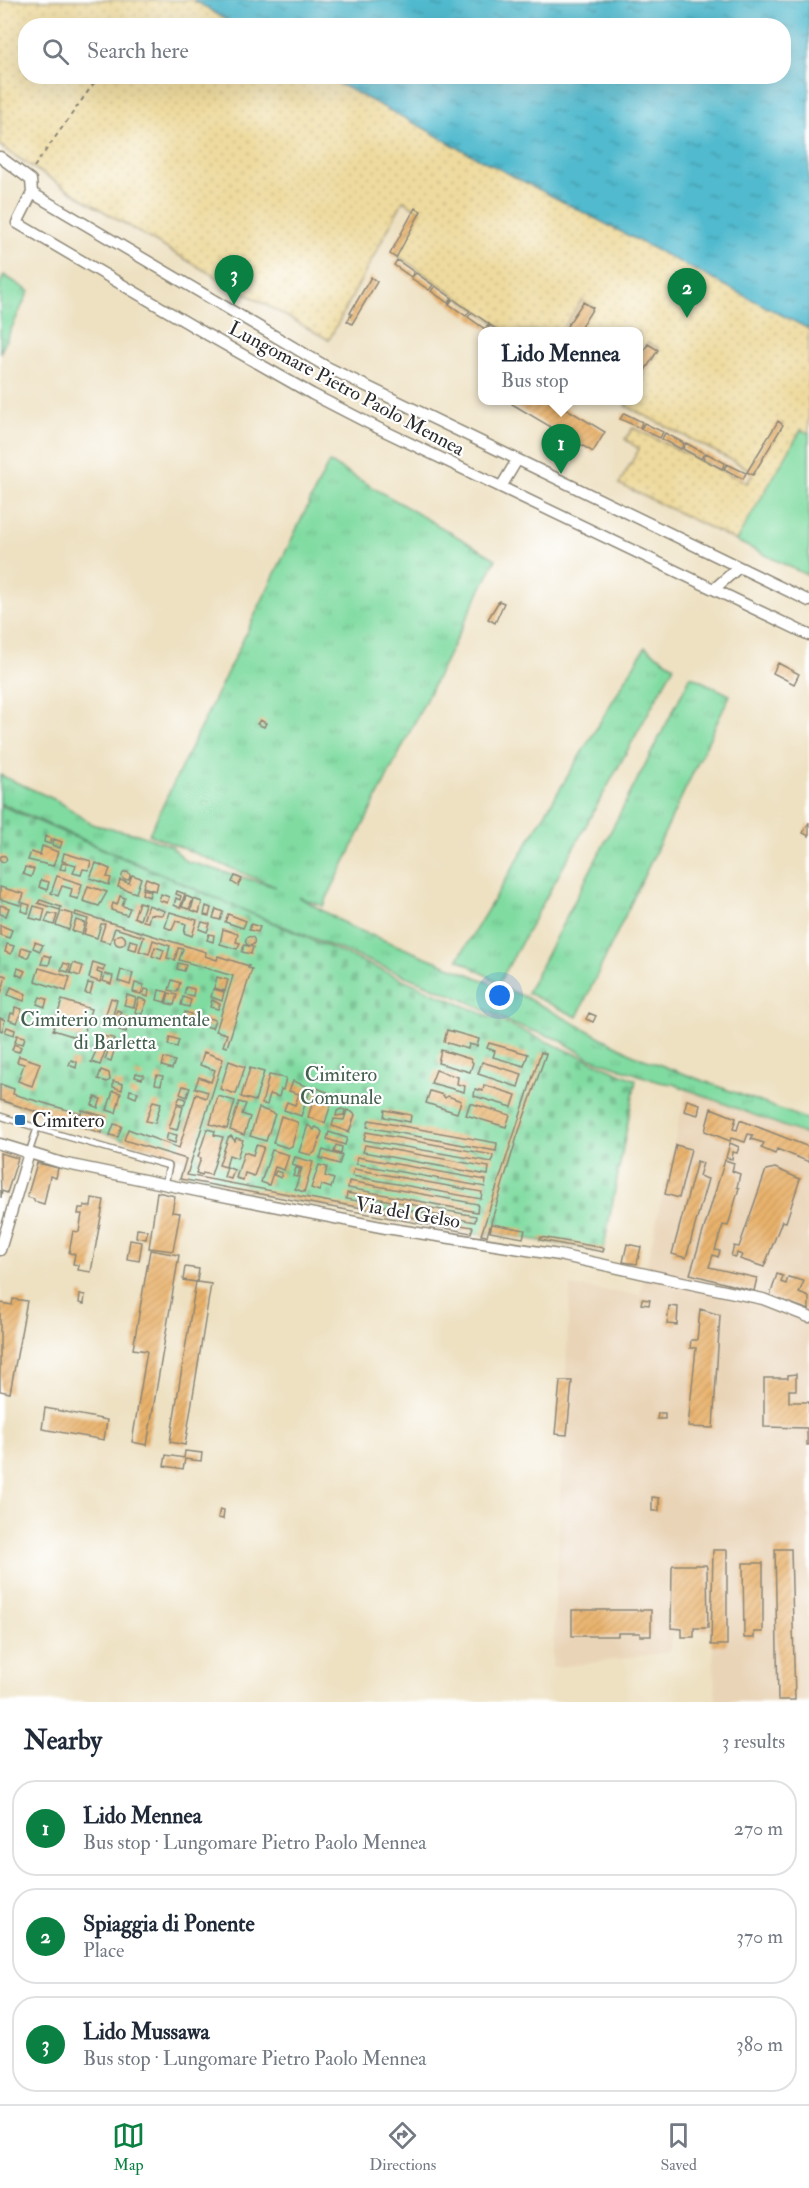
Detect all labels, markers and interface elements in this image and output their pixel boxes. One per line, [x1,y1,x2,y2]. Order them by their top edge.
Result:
search box [18,18,791,84]
icon: search [39,35,72,68]
text: Search here [87,37,189,65]
pin: 3 [214,256,254,305]
pin: 2 [668,268,706,318]
street label: Lungomare Pietro Paolo Mennea [224,316,470,462]
popup [478,327,643,405]
text: Lido Mennea [501,340,620,368]
text: Bus stop [501,368,569,393]
pin: 1 [542,424,580,474]
your location [485,981,514,1010]
park label: Cimiterio monumentale di Barletta [20,1007,210,1055]
park label: Cimitero Comunale [300,1062,382,1110]
place label: Cimitero [32,1108,104,1133]
marker: Cimitero [13,1113,27,1127]
street label: Via del Gelso [353,1191,462,1234]
text: Nearby [24,1725,102,1757]
text: 3 results [722,1729,785,1754]
text: Lido Mennea [83,1802,202,1830]
text: 1 [42,1816,49,1841]
text: 270 m [734,1816,783,1841]
text: Bus stop · Lungomare Pietro Paolo Mennea [83,1830,427,1855]
text: Spiaggia di Ponente [83,1910,255,1938]
text: 2 [40,1924,51,1949]
text: 370 m [736,1924,783,1949]
text: Place [83,1938,124,1963]
text: Lido Mussawa [83,2018,210,2046]
text: 3 [42,2032,49,2057]
text: 380 m [736,2032,783,2057]
text: Bus stop · Lungomare Pietro Paolo Mennea [83,2046,427,2071]
tab: Map [112,2119,145,2175]
tab: Directions [369,2119,436,2175]
tab: Saved [660,2119,697,2175]

